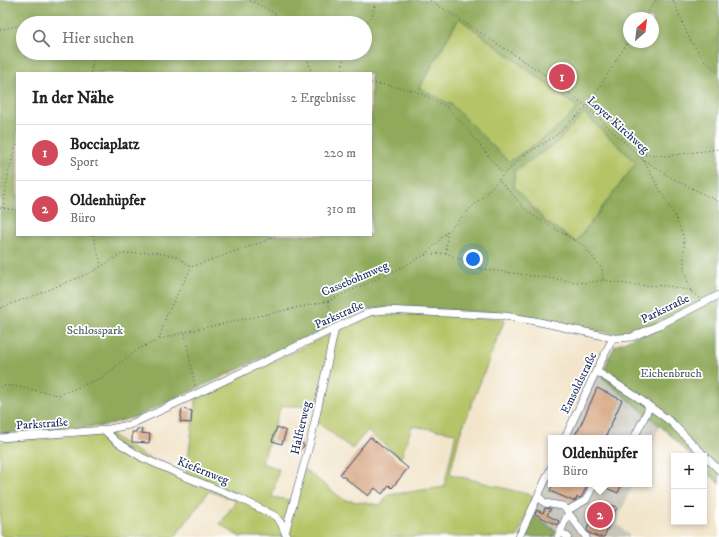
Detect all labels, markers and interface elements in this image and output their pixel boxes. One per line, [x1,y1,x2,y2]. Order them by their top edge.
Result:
north arrow [623,12,659,48]
search box [16,16,372,60]
icon: search [30,27,52,49]
text: Hier suchen [62,29,134,48]
pin: 1 [549,62,575,92]
text: In der Nähe [32,87,114,109]
text: 2 Ergebnisse [291,90,356,106]
street label: Loyer Kirchweg [584,93,652,157]
text: Bocciaplatz [70,135,140,154]
text: 1 [43,145,47,161]
text: 220 m [324,145,356,161]
text: Sport [70,154,99,170]
text: Oldenhüpfer [70,191,146,210]
text: 2 [42,201,48,217]
text: 310 m [327,201,356,217]
text: Büro [70,210,96,226]
your location [463,249,483,269]
street label: Cassebohmweg [319,258,391,300]
street label: Parkstraße [638,291,692,327]
street label: Parkstraße [312,298,366,332]
park label: Schlosspark [67,323,123,338]
street label: Emsoldstraße [558,350,600,416]
park label: Eichenbruch [640,366,702,381]
street label: Halfterweg [288,400,314,456]
street label: Parkstraße [16,415,69,433]
popup [548,435,652,487]
text: Oldenhüpfer [562,444,638,463]
map controls [671,453,707,525]
button: + [671,453,707,489]
street label: Kiefernweg [175,454,231,488]
text: Büro [562,463,588,479]
button: − [671,489,707,525]
pin: 2 [587,500,613,530]

